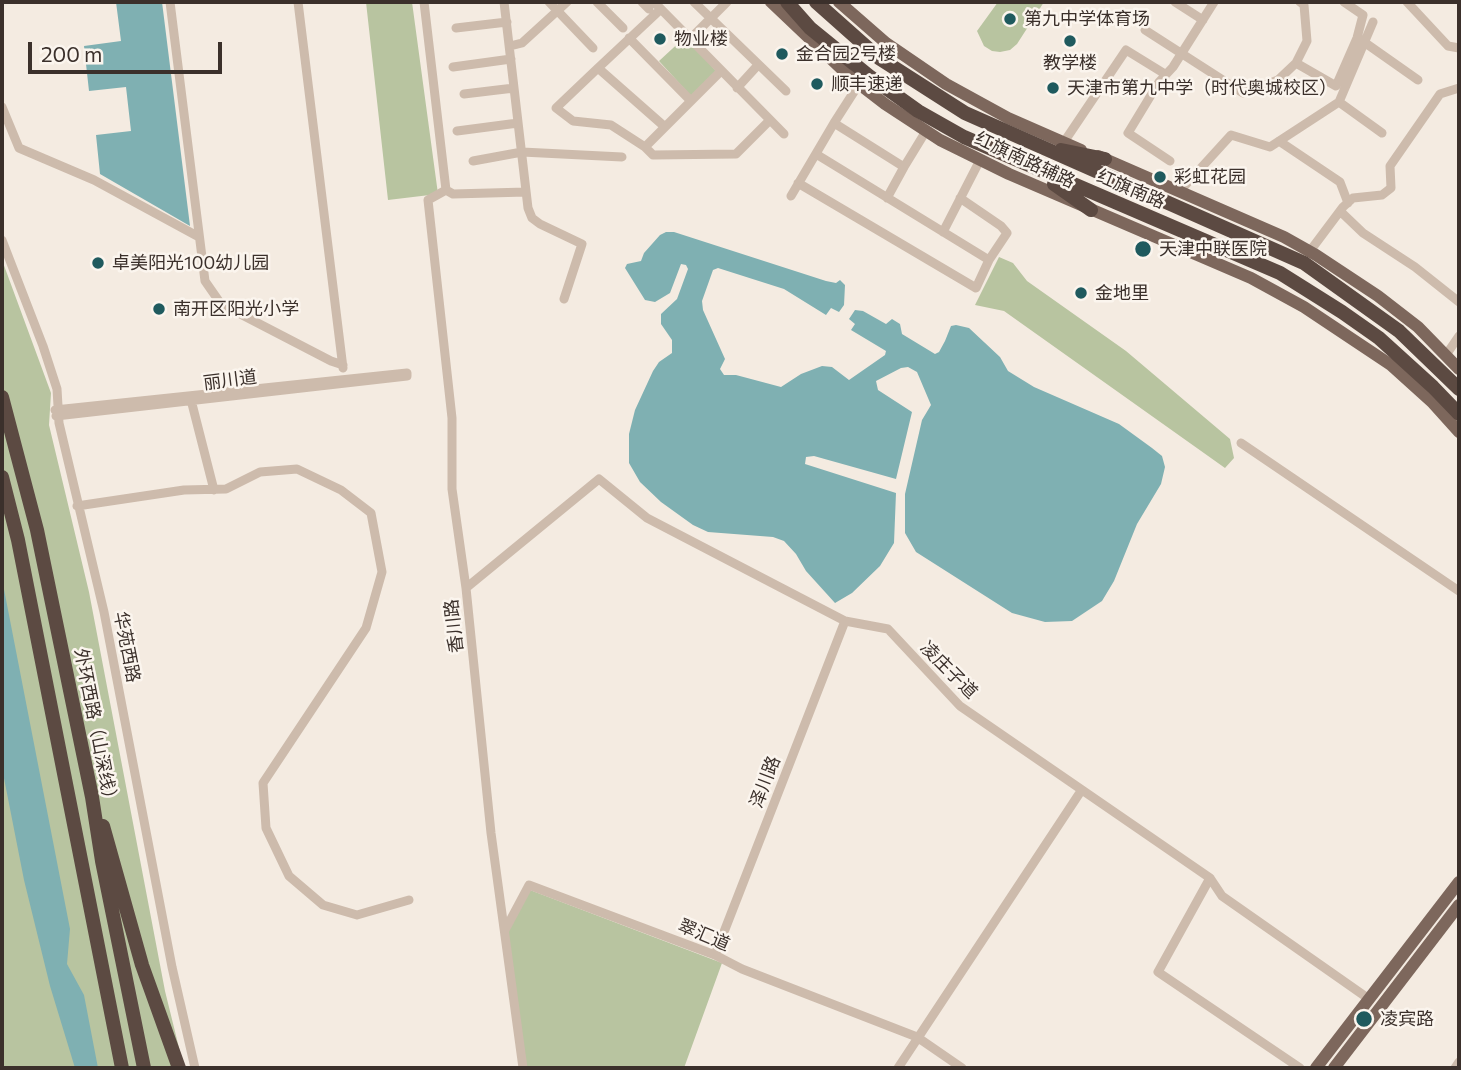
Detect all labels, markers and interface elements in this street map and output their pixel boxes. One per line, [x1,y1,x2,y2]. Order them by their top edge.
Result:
place label: 第九中学体育场 [1024,8,1150,30]
marker: 第九中学体育场 [1002,11,1018,27]
scale bar [32,28,226,72]
place label: 物业楼 [674,28,728,50]
marker: 物业楼 [652,31,668,47]
marker: 教学楼 [1062,33,1078,49]
text: 200 m [41,41,102,66]
place label: 金合园2号楼 [796,43,896,65]
marker: 金合园2号楼 [774,46,790,62]
place label: 教学楼 [1043,52,1097,74]
place label: 顺丰速递 [831,73,903,95]
marker: 顺丰速递 [809,76,825,92]
place label: 天津市第九中学（时代奥城校区） [1067,77,1337,99]
marker: 天津市第九中学（时代奥城校区） [1045,80,1061,96]
street label: 红旗南路辅路 [971,127,1079,193]
street label: 红旗南路 [1094,165,1168,213]
place label: 彩虹花园 [1174,166,1246,188]
marker: 彩虹花园 [1152,169,1168,185]
place label: 天津中联医院 [1159,238,1267,260]
marker: 天津中联医院 [1133,239,1153,259]
place label: 卓美阳光100幼儿园 [112,252,269,274]
marker: 卓美阳光100幼儿园 [90,255,106,271]
place label: 金地里 [1095,282,1149,304]
marker: 金地里 [1073,285,1089,301]
place label: 南开区阳光小学 [173,298,299,320]
marker: 南开区阳光小学 [151,301,167,317]
street label: 丽川道 [202,366,258,394]
street label: 香川路 [440,598,468,654]
street label: 华苑西路 [110,610,144,684]
street label: 凌庄子道 [916,637,982,703]
street label: 外环西路（山深线） [70,646,122,810]
street label: 泽川路 [745,753,785,811]
street label: 翠汇道 [675,915,733,955]
place label: 凌宾路 [1380,1008,1434,1030]
marker: 凌宾路 [1354,1009,1374,1029]

